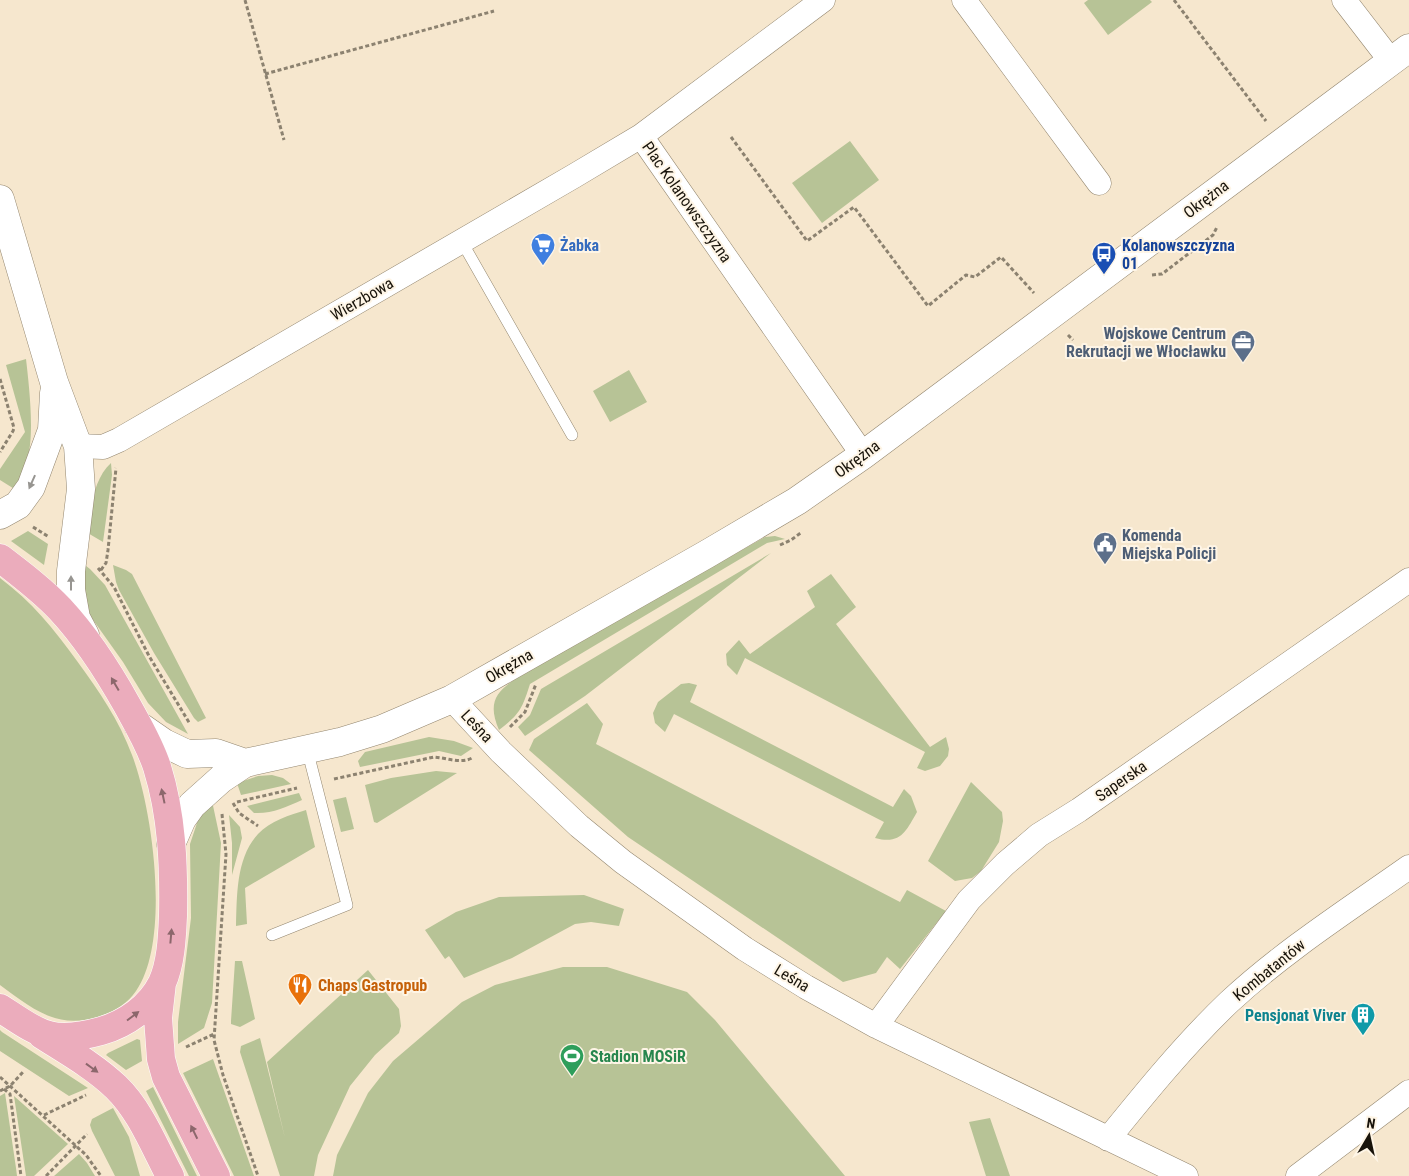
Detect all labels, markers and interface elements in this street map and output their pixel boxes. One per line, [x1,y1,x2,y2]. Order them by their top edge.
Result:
street label: Plac Kolanowszczyzna [638,138,736,266]
street label: Okrężna [1180,176,1232,222]
supermarket icon: Żabka [530,232,556,266]
place label: Żabka [560,236,600,255]
place label: Kolanowszczyzna 01 [1122,236,1235,273]
bus stop icon: Kolanowszczyzna 01 [1091,241,1117,275]
street label: Wierzbowa [327,273,397,325]
place label: Wojskowe Centrum Rekrutacji we Włocławku [1066,324,1226,361]
office icon: Wojskowe Centrum Rekrutacji we Włocławku [1230,329,1256,363]
street label: Okrężna [831,436,883,482]
one-way arrow [28,475,36,489]
place label: Komenda Miejska Policji [1122,526,1216,563]
public building icon: Komenda Miejska Policji [1092,531,1118,565]
one-way arrow [67,575,75,591]
street label: Okrężna [482,645,536,687]
one-way arrow [111,677,119,692]
street label: Leśna [457,706,497,746]
street label: Saperska [1092,756,1150,806]
one-way arrow [159,788,167,803]
one-way arrow [168,927,176,943]
street label: Kombatantów [1229,935,1309,1005]
street label: Leśna [771,960,813,996]
restaurant icon: Chaps Gastropub [287,972,313,1006]
place label: Chaps Gastropub [318,976,427,995]
building icon: Pensjonat Viver [1350,1002,1376,1036]
place label: Pensjonat Viver [1245,1006,1346,1025]
one-way arrow [126,1010,139,1021]
sports icon: Stadion MOSiR [559,1043,585,1077]
place label: Stadion MOSiR [590,1047,686,1066]
one-way arrow [85,1063,99,1073]
north arrow [1344,1111,1394,1161]
text: N [1366,1115,1377,1132]
one-way arrow [190,1125,198,1140]

